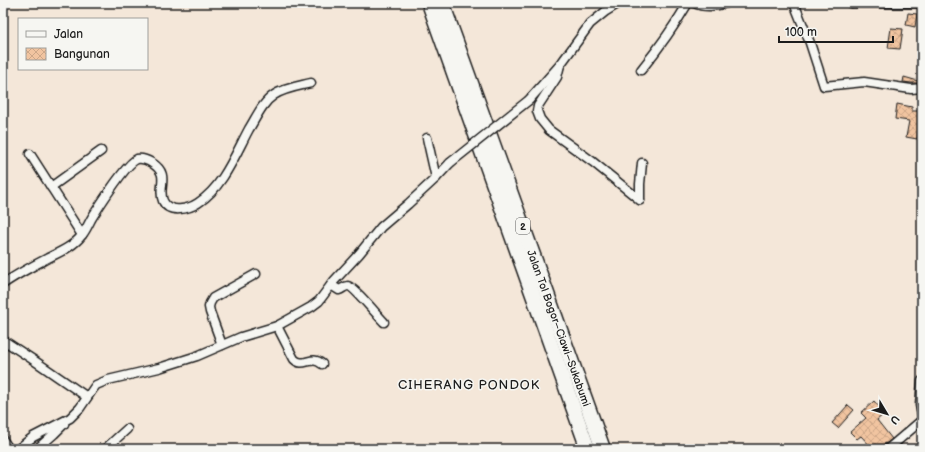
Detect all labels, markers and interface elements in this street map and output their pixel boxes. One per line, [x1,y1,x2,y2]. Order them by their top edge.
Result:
legend [18,18,148,70]
scale bar [779,18,893,44]
text: 100 m [785,25,817,40]
text: Jalan [54,27,83,42]
text: Bangunan [54,47,110,62]
road number: 2 [516,218,530,234]
street label: Jalan Tol Bogor–Ciawi–Sukabumi [524,248,593,408]
district label: CIHERANG PONDOK [398,377,540,393]
north arrow [867,394,907,434]
text: U [887,413,902,427]

